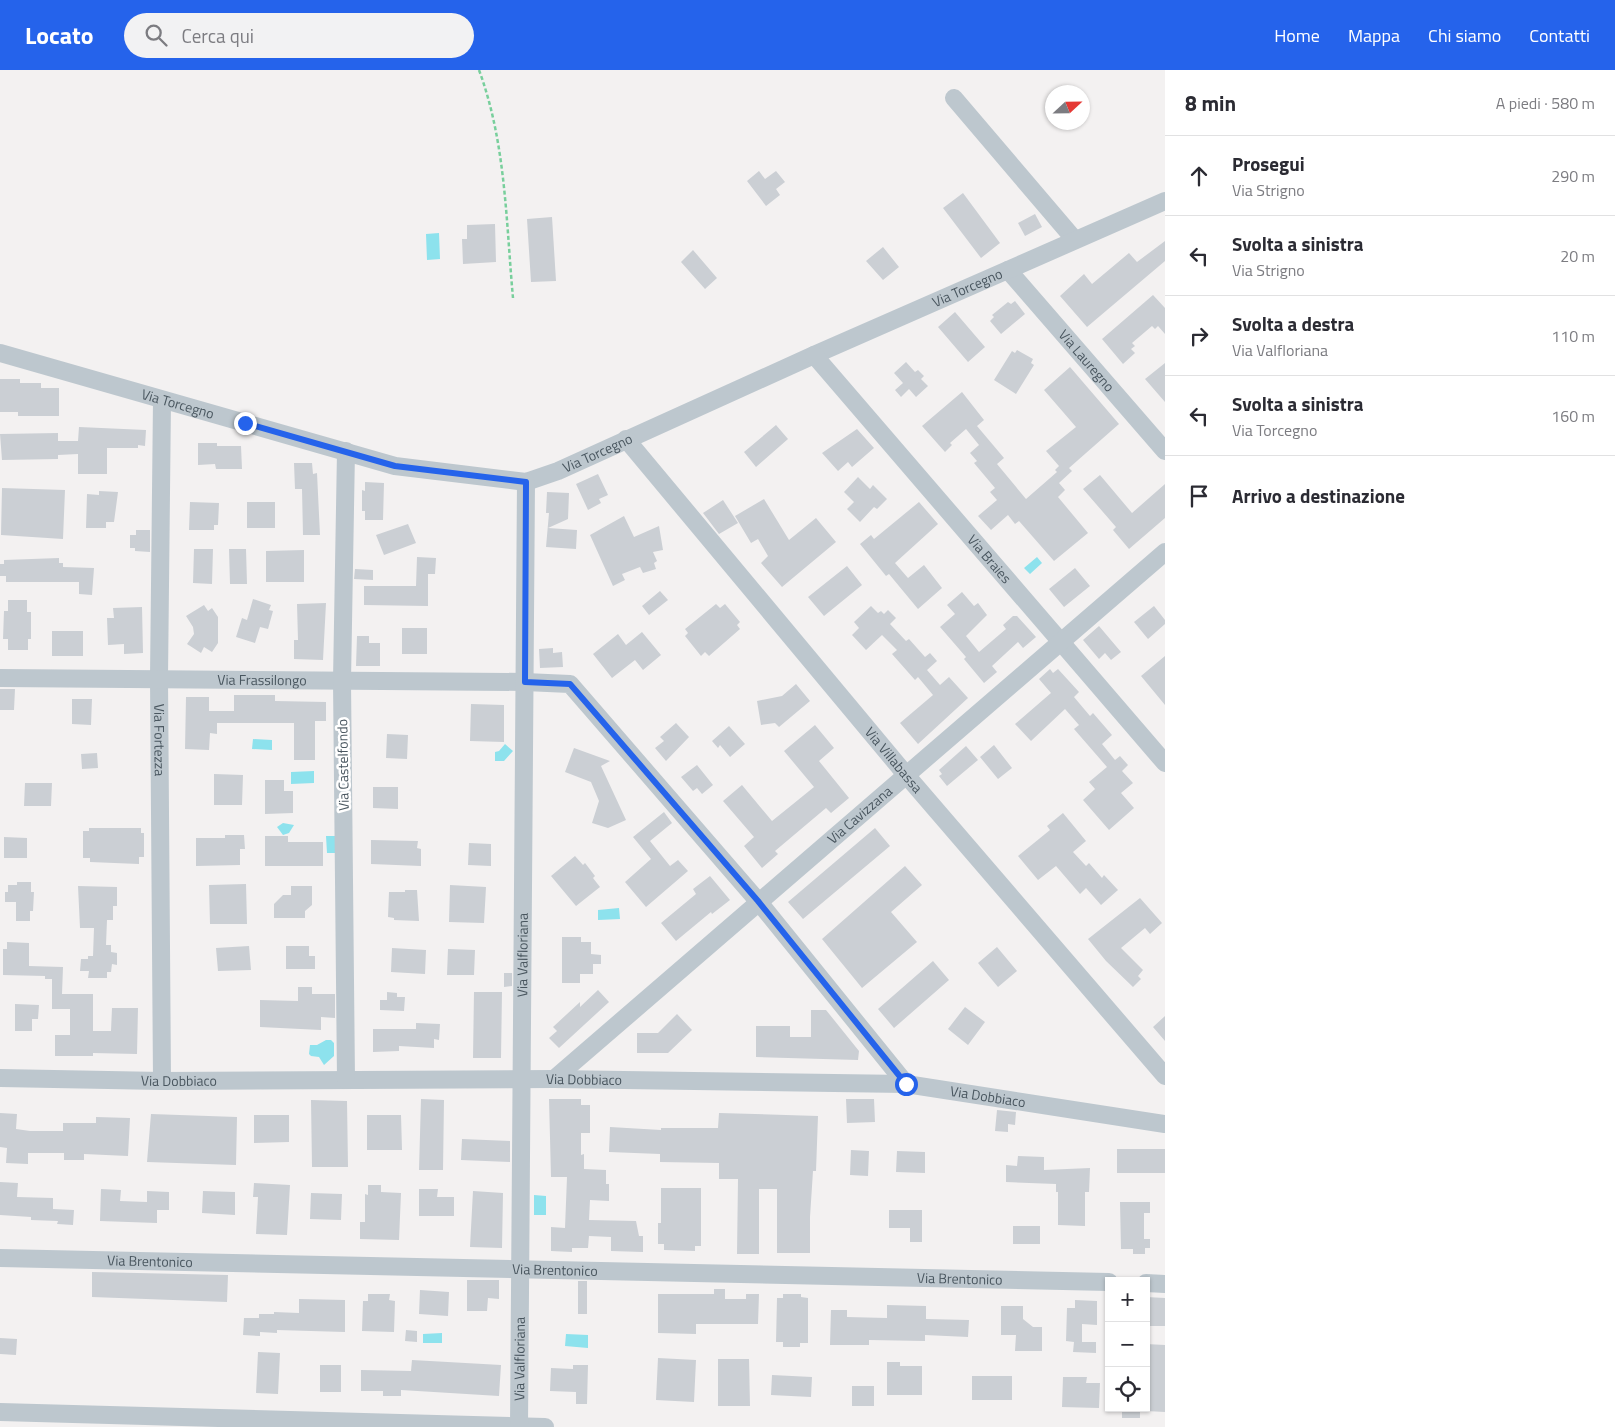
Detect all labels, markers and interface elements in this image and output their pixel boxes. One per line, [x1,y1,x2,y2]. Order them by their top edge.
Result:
search box [124,13,474,58]
text: Locato [25,17,94,53]
icon: search [142,21,170,49]
text: Cerca qui [182,21,254,50]
text: Home [1274,22,1320,49]
text: Mappa [1348,22,1400,49]
text: Chi siamo [1428,22,1501,49]
text: Contatti [1529,22,1590,49]
north arrow [1045,85,1090,130]
text: 8 min [1185,87,1236,119]
text: A piedi · 580 m [1496,91,1595,115]
text: Prosegui [1232,149,1305,178]
icon: ahead [1185,162,1213,190]
text: 290 m [1551,164,1595,188]
text: Via Strigno [1232,178,1305,202]
text: Svolta a sinistra [1232,229,1363,258]
icon: left [1185,242,1213,270]
text: 20 m [1560,244,1595,268]
text: Via Strigno [1232,258,1305,282]
street label: Via Torcegno [929,263,1005,312]
text: Svolta a destra [1232,309,1354,338]
icon: right [1185,322,1213,350]
text: 110 m [1551,324,1595,348]
street label: Via Lauregno [1054,325,1120,396]
text: Via Valfloriana [1232,338,1328,362]
street label: Via Torcegno [139,383,217,424]
text: Svolta a sinistra [1232,389,1363,418]
icon: left [1185,402,1213,430]
text: 160 m [1551,404,1595,428]
route end [234,412,257,435]
text: Via Torcegno [1232,418,1317,442]
street label: Via Torcegno [559,428,636,478]
text: Arrivo a destinazione [1232,481,1405,510]
icon: arrive [1185,482,1213,510]
street label: Via Braies [963,530,1017,588]
street label: Via Frassilongo [217,669,307,690]
street label: Via Fortezza [149,704,171,776]
street label: Via Castelfondo [331,719,354,811]
street label: Via Villabassa [860,722,928,797]
street label: Via Cavizzana [822,780,897,849]
street label: Via Valfloriana [511,913,533,997]
street label: Via Dobbiaco [546,1068,622,1090]
street label: Via Dobbiaco [141,1070,217,1091]
route start [895,1073,918,1096]
street label: Via Dobbiaco [949,1080,1027,1112]
street label: Via Brentonico [107,1249,193,1272]
street label: Via Brentonico [512,1258,598,1281]
street label: Via Brentonico [917,1267,1003,1290]
map controls [1105,1277,1150,1412]
button: + [1105,1277,1150,1322]
street label: Via Valfloriana [508,1317,530,1401]
button: − [1105,1322,1150,1367]
button: locate [1105,1367,1150,1412]

